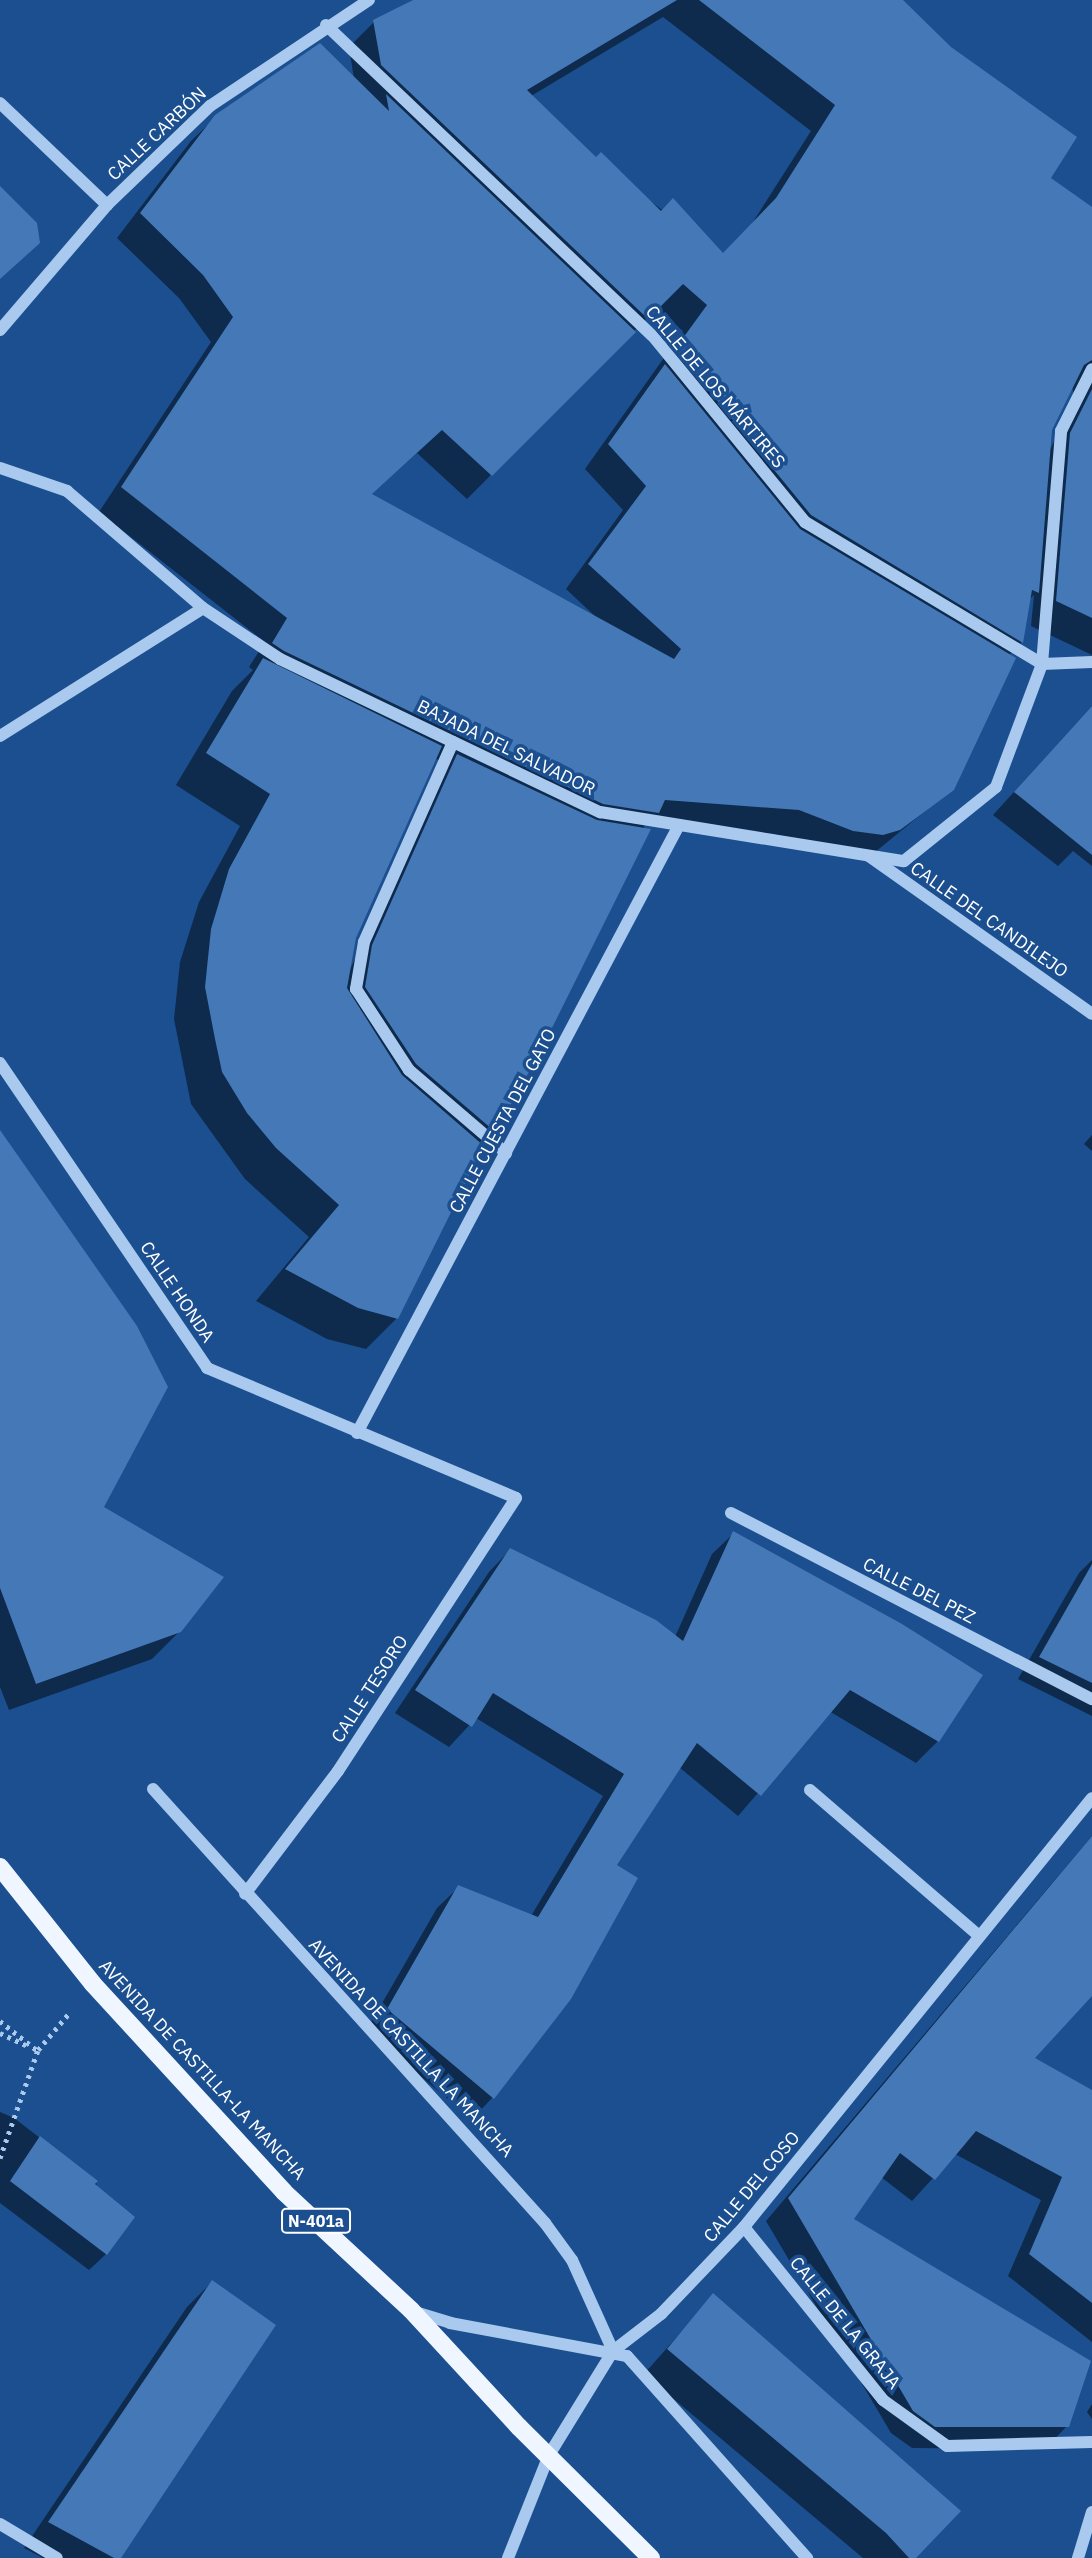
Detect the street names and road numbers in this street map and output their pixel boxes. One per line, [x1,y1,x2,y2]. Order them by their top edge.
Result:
street label: CALLE CARBÓN [103,83,211,185]
street label: CALLE DE LOS MÁRTIRES [641,301,789,473]
street label: BAJADA DEL SALVADOR [413,695,599,801]
street label: CALLE DEL CANDILEJO [906,857,1072,983]
street label: CALLE CUESTA DEL GATO [445,1025,561,1217]
street label: CALLE HONDA [135,1237,219,1347]
street label: CALLE DEL PEZ [859,1553,979,1629]
street label: CALLE TESORO [327,1631,413,1747]
street label: AVENIDA DE CASTILLA LA MANCHA [304,1934,518,2162]
street label: AVENIDA DE CASTILLA-LA MANCHA [94,1955,310,2185]
street label: CALLE DEL COSO [699,2127,805,2247]
road number: N-401a [281,2208,351,2234]
street label: CALLE DE LA GRAJA [785,2253,905,2393]

